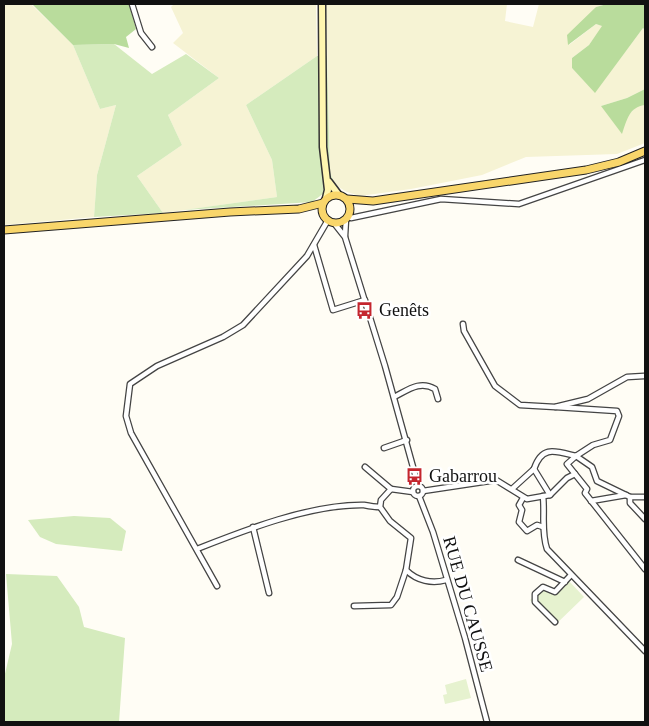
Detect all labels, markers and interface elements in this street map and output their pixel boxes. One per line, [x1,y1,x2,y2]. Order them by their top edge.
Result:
bus stop icon: Genêts [355,300,375,320]
place label: Genêts [379,300,429,320]
bus stop icon: Gabarrou [405,466,425,486]
place label: Gabarrou [429,466,497,486]
street label: RUE DU CAUSSE [439,534,497,674]

